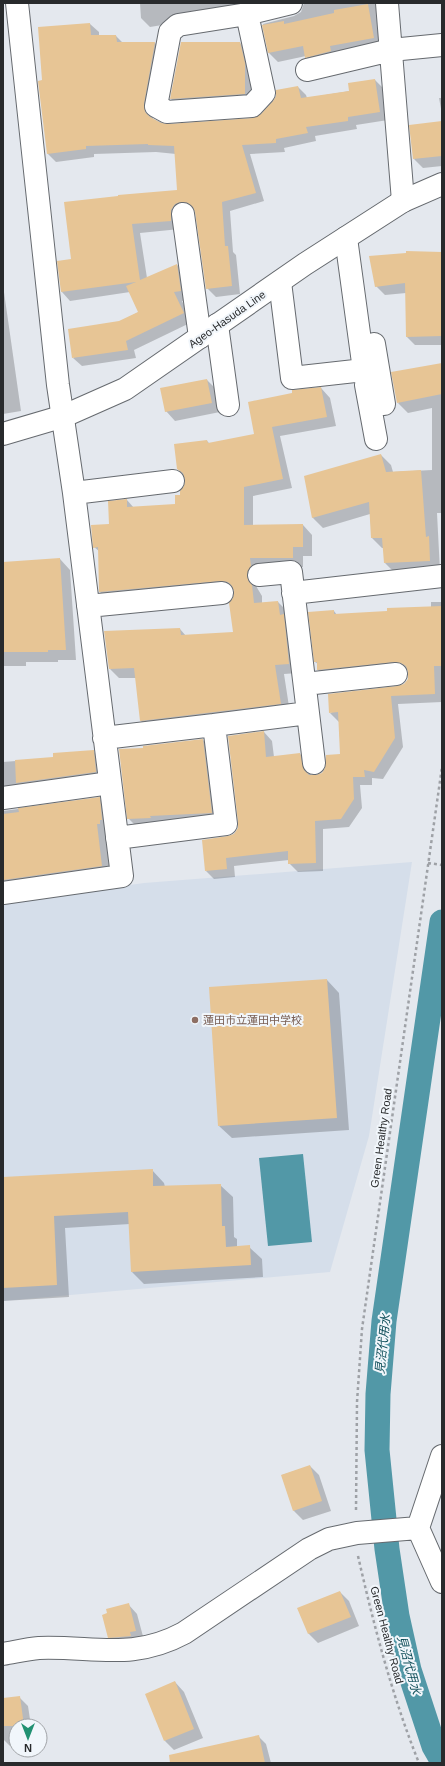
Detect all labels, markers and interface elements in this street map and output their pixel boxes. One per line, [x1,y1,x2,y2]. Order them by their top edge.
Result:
street label: Ageo-Hasuda Line [186,288,268,350]
place label: 蓮田市立蓮田中学校 [203,1014,302,1026]
marker: 蓮田市立蓮田中学校 [190,1015,200,1025]
street label: Green Healthy Road [368,1088,394,1188]
water label: 見沼代用水 [373,1311,393,1375]
street label: Green Healthy Road [368,1585,406,1685]
water label: 見沼代用水 [394,1634,424,1698]
north arrow [8,1718,48,1758]
text: N [24,1742,32,1754]

